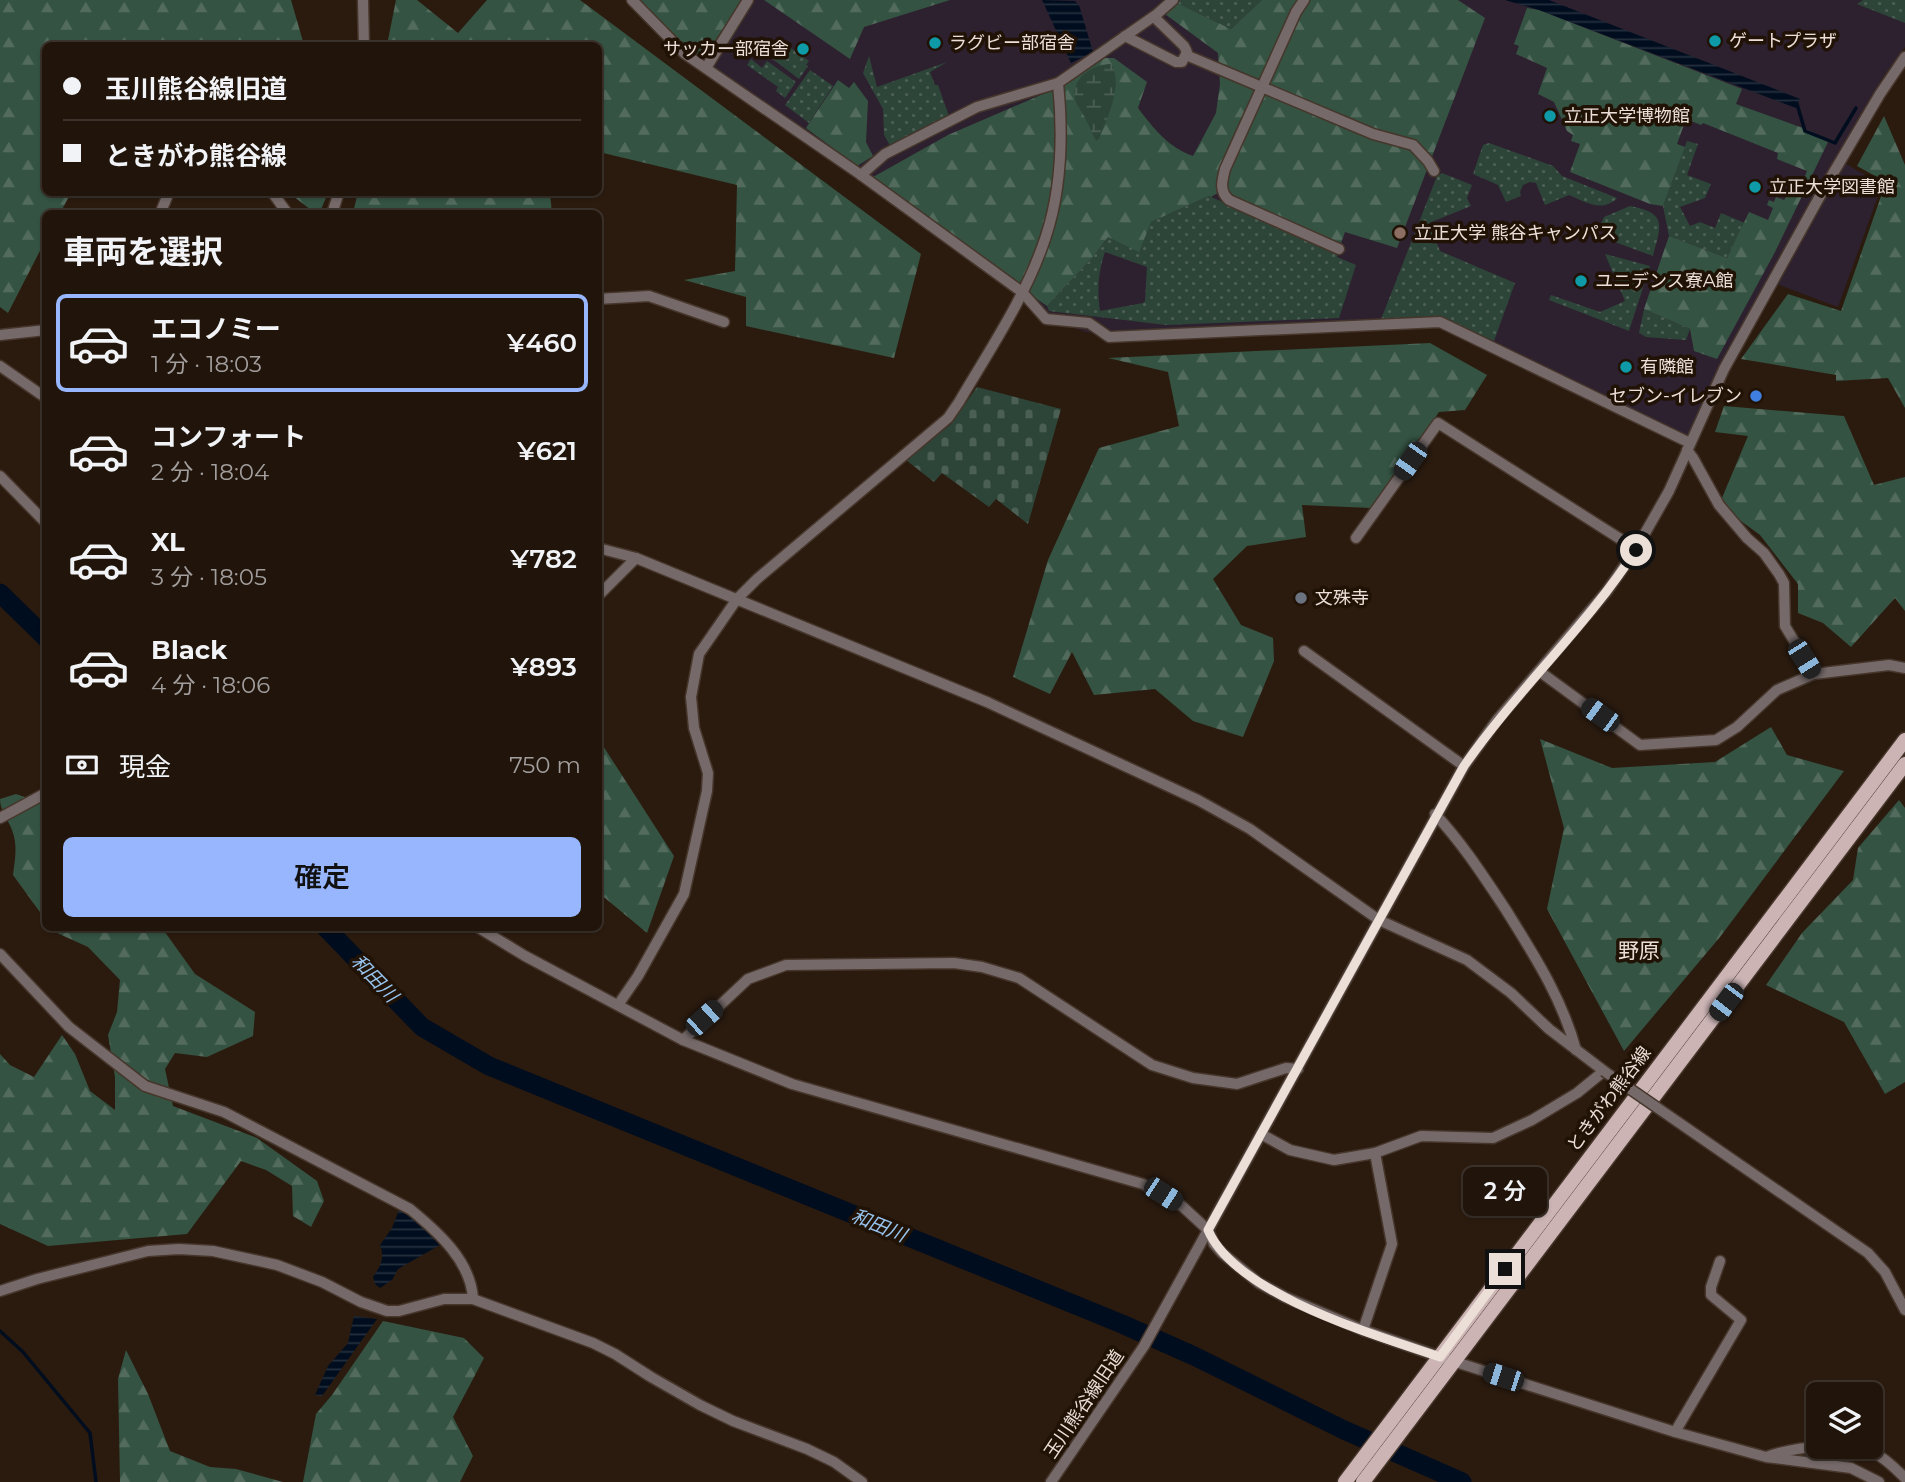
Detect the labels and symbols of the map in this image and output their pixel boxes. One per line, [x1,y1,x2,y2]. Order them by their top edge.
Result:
place label: ゲートプラザ [1729,30,1837,52]
place label: ラグビー部宿舎 [949,32,1075,54]
marker: ゲートプラザ [1707,33,1723,49]
marker: ラグビー部宿舎 [927,35,943,51]
place label: サッカー部宿舎 [663,38,789,60]
marker: サッカー部宿舎 [795,41,811,57]
place label: 立正大学博物館 [1564,105,1690,127]
marker: 立正大学博物館 [1542,108,1558,124]
place label: 立正大学図書館 [1769,176,1895,198]
marker: 立正大学図書館 [1747,179,1763,195]
place label: 立正大学 熊谷キャンパス [1414,222,1617,244]
marker: 立正大学 熊谷キャンパス [1392,225,1408,241]
place label: ユニデンス寮A館 [1595,270,1734,292]
marker: ユニデンス寮A館 [1573,273,1589,289]
place label: 有隣館 [1640,356,1694,378]
marker: 有隣館 [1618,359,1634,375]
place label: セブン-イレブン [1609,385,1742,407]
marker: セブン-イレブン [1748,388,1764,404]
car [1390,438,1431,484]
route start [1620,534,1652,566]
place label: 文殊寺 [1315,587,1369,609]
marker: 文殊寺 [1293,590,1309,606]
car [1784,636,1825,682]
car [1577,694,1624,736]
district label: 野原 [1618,938,1660,963]
water label: 和田川 [347,950,404,1008]
car [1705,979,1748,1025]
car [682,996,727,1040]
street label: ときがわ熊谷線 [1562,1042,1656,1156]
callout: 2 分 [1463,1168,1547,1216]
car [1140,1174,1187,1214]
water label: 和田川 [848,1204,911,1248]
route end [1489,1253,1521,1285]
street label: 玉川熊谷線旧道 [1040,1346,1128,1462]
car [1480,1361,1527,1393]

